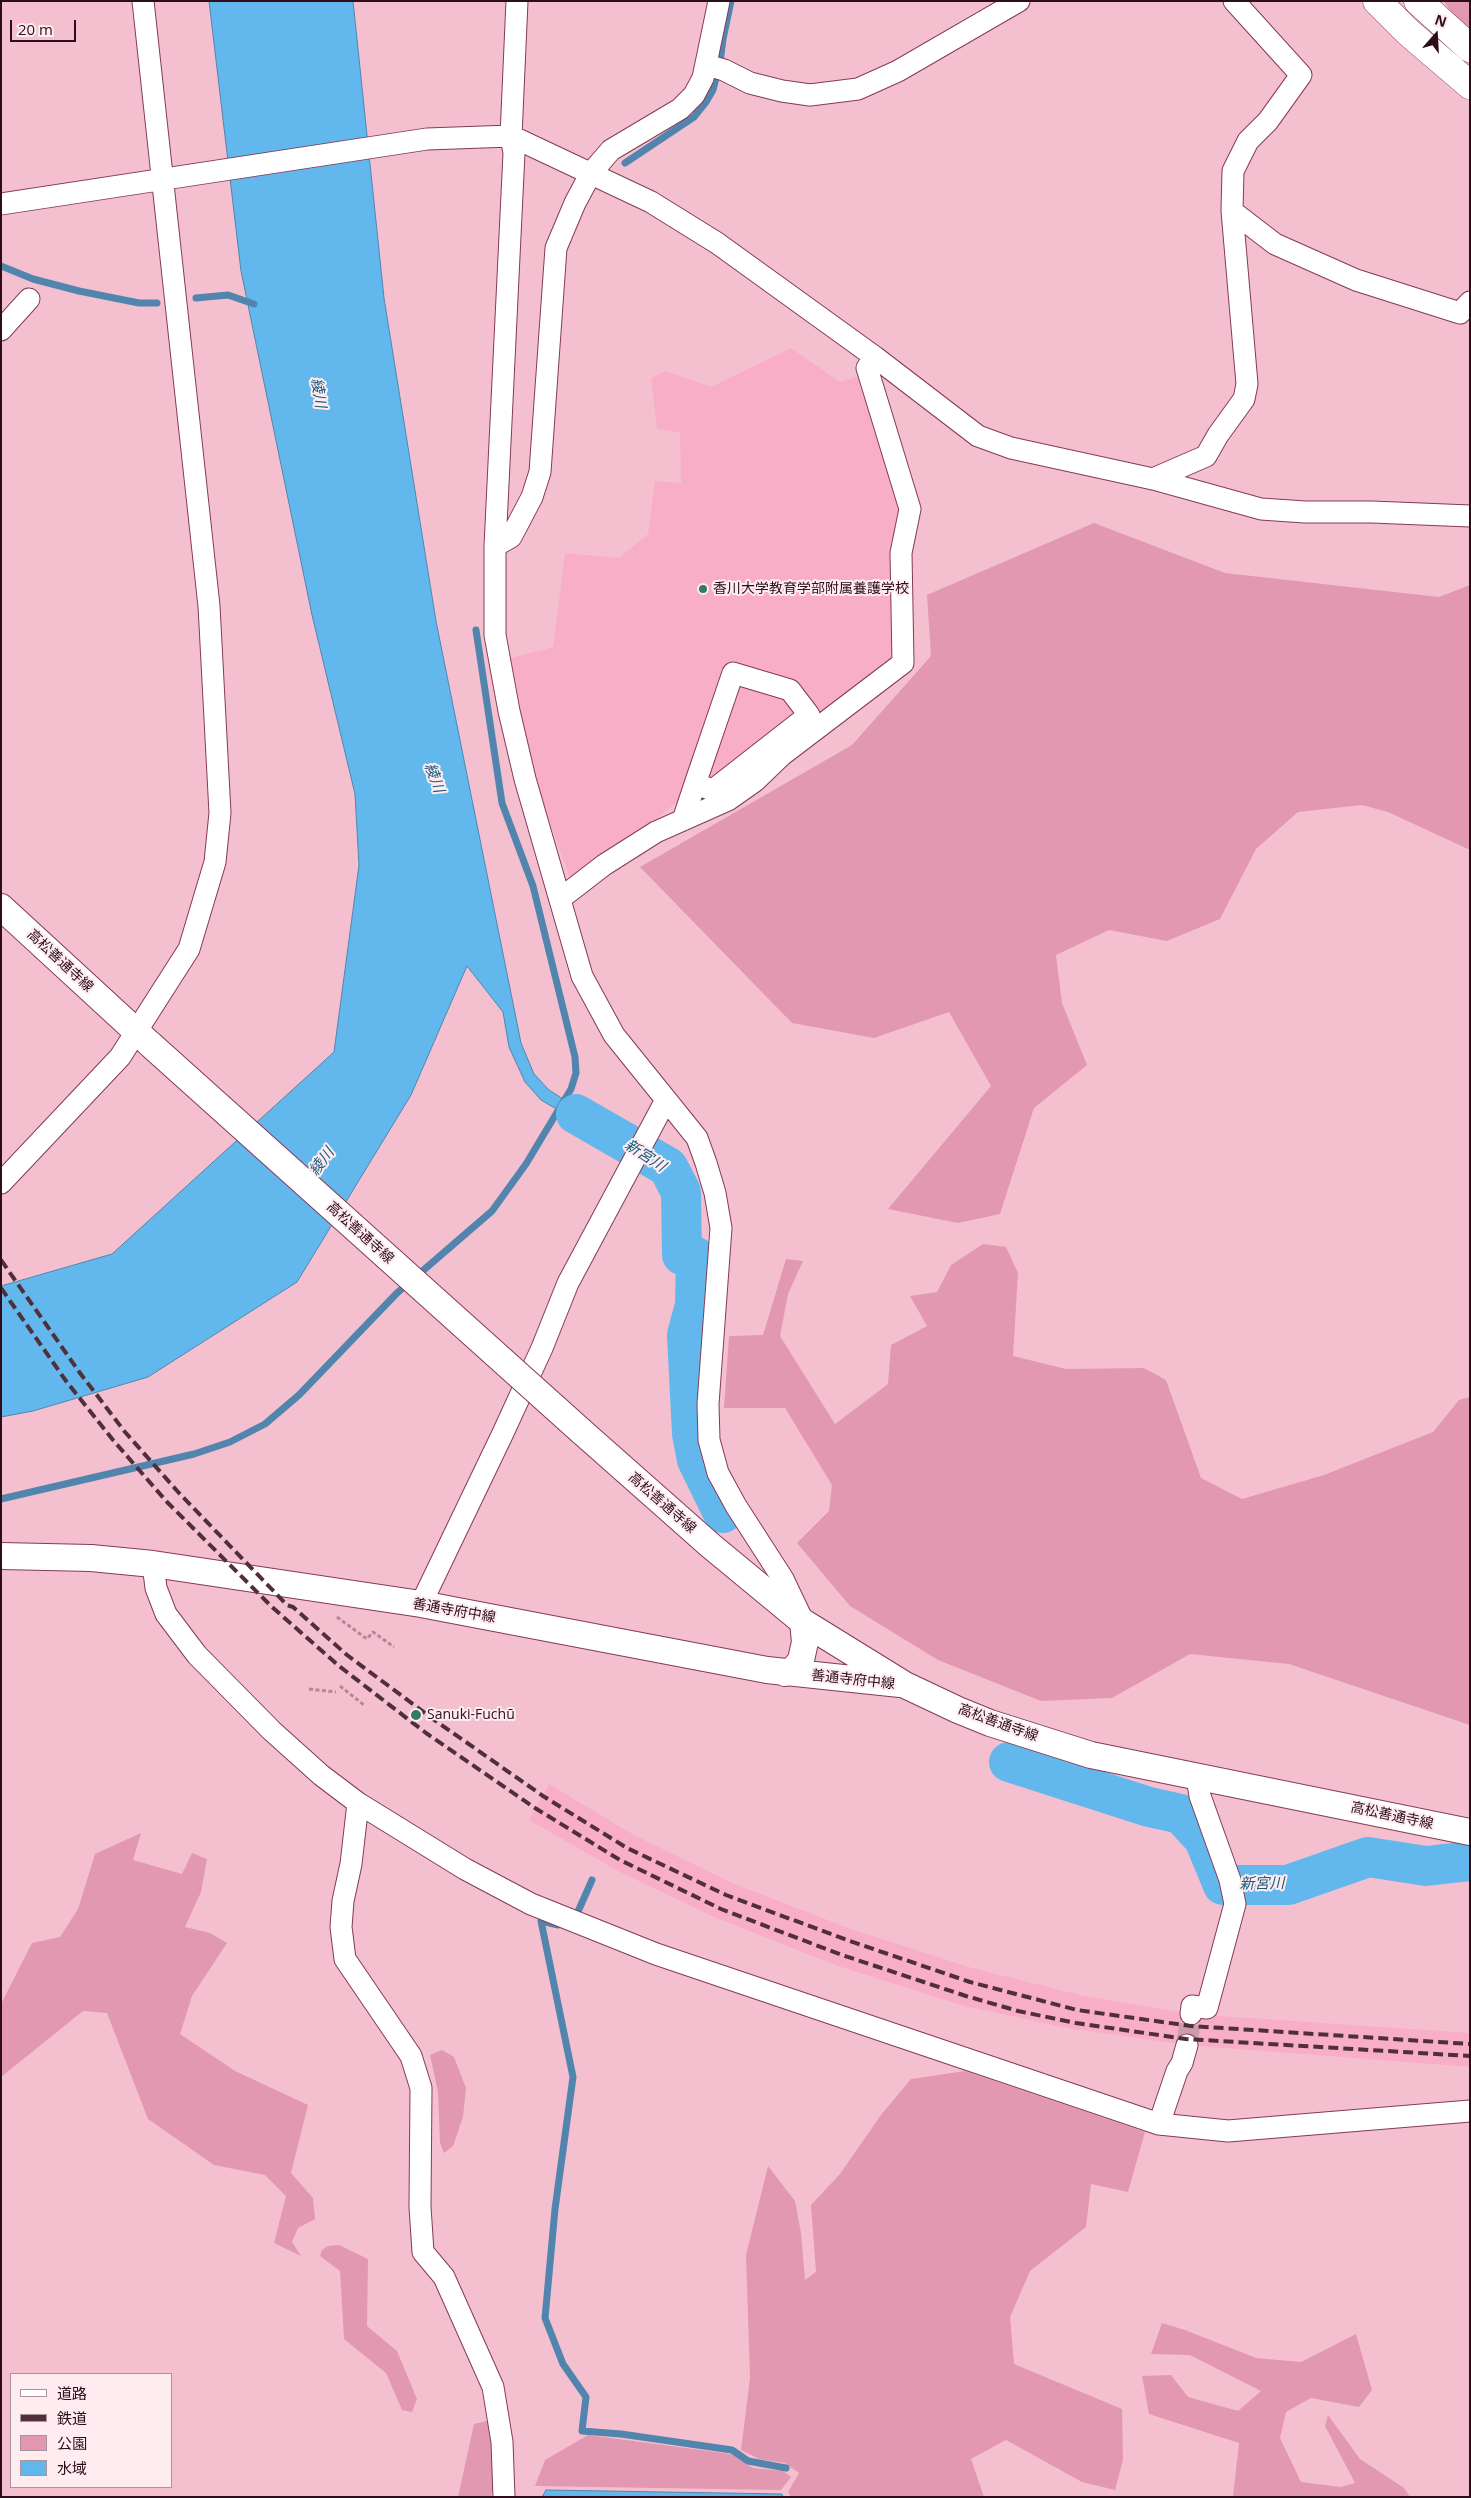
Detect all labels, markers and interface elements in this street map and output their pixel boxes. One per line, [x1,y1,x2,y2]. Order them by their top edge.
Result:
scale bar [12,10,79,42]
north arrow [1411,10,1461,60]
text: N [1433,10,1450,31]
text: 20 m [18,19,53,39]
water label: 綾川 [307,377,329,409]
place label: 香川大学教育学部附属養護学校 [713,581,909,597]
marker: 香川大学教育学部附属養護学校 [697,583,709,595]
water label: 綾川 [420,761,448,795]
street label: 高松善通寺線 [24,926,96,996]
water label: 新宮川 [621,1136,669,1176]
water label: 綾川 [306,1145,338,1179]
street label: 高松善通寺線 [323,1199,397,1267]
street label: 高松善通寺線 [625,1469,699,1537]
street label: 善通寺府中線 [411,1595,497,1627]
street label: 善通寺府中線 [810,1667,896,1693]
street label: 高松善通寺線 [956,1701,1040,1745]
place label: Sanuki-Fuchū [427,1707,515,1723]
marker: Sanuki-Fuchū [409,1708,423,1722]
street label: 高松善通寺線 [1349,1799,1435,1833]
water label: 新宮川 [1239,1875,1285,1893]
legend [10,2373,172,2488]
text: 道路 [57,2383,87,2403]
text: 鉄道 [57,2408,87,2428]
text: 公園 [57,2433,87,2453]
text: 水域 [57,2458,87,2478]

